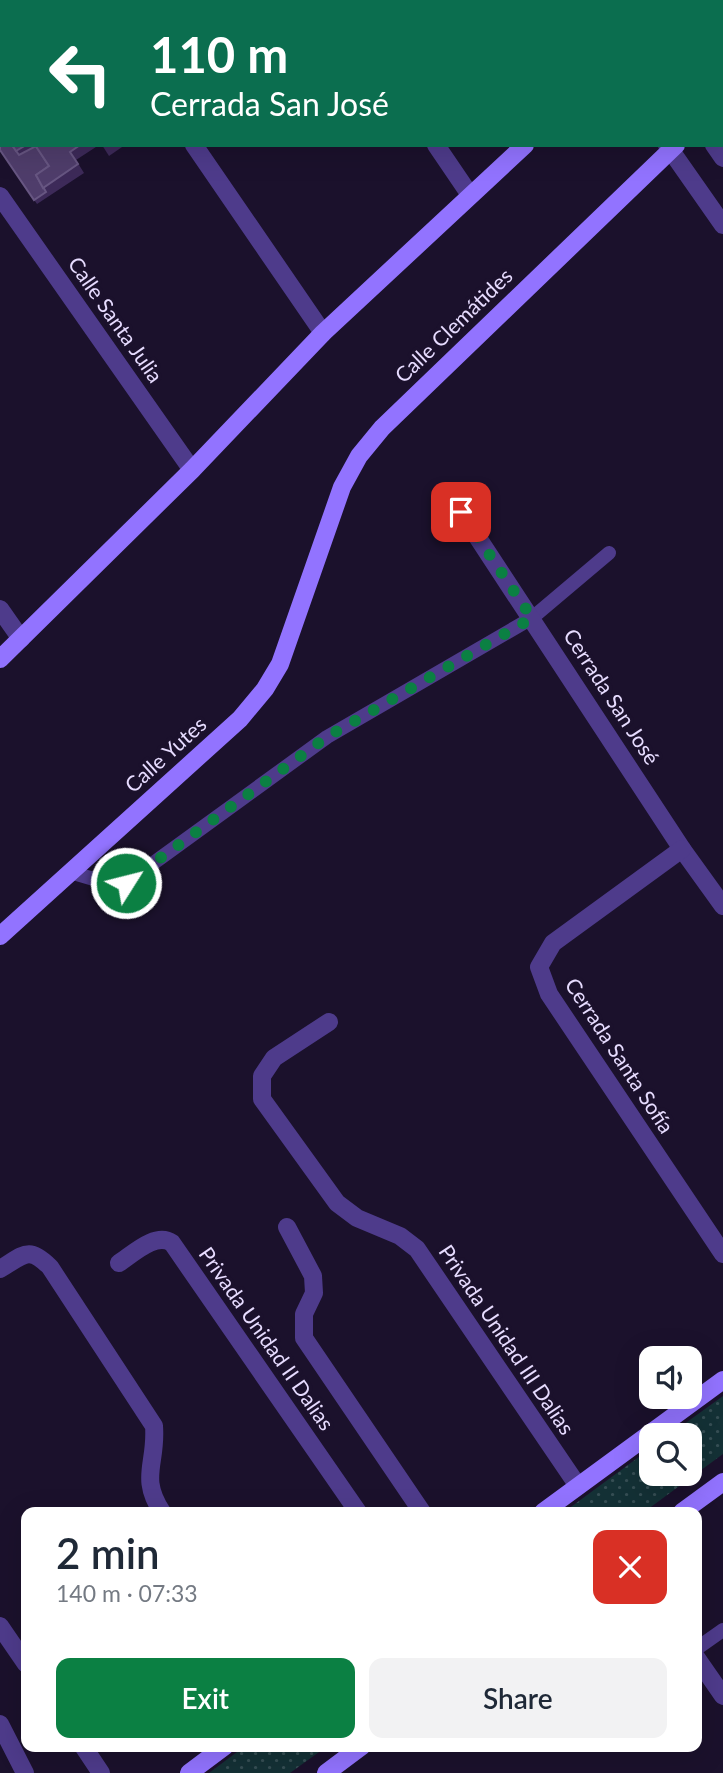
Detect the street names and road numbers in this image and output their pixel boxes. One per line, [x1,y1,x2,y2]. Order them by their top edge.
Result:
street label: Calle Santa Julia [64,252,169,387]
street label: Calle Clemátides [389,263,517,387]
street label: Cerrada San José [559,624,665,769]
street label: Calle Yutes [119,711,211,797]
street label: Cerrada Santa Sofía [561,973,680,1138]
street label: Privada Unidad III Dalias [434,1239,580,1439]
street label: Privada Unidad II Dalias [195,1242,340,1434]

